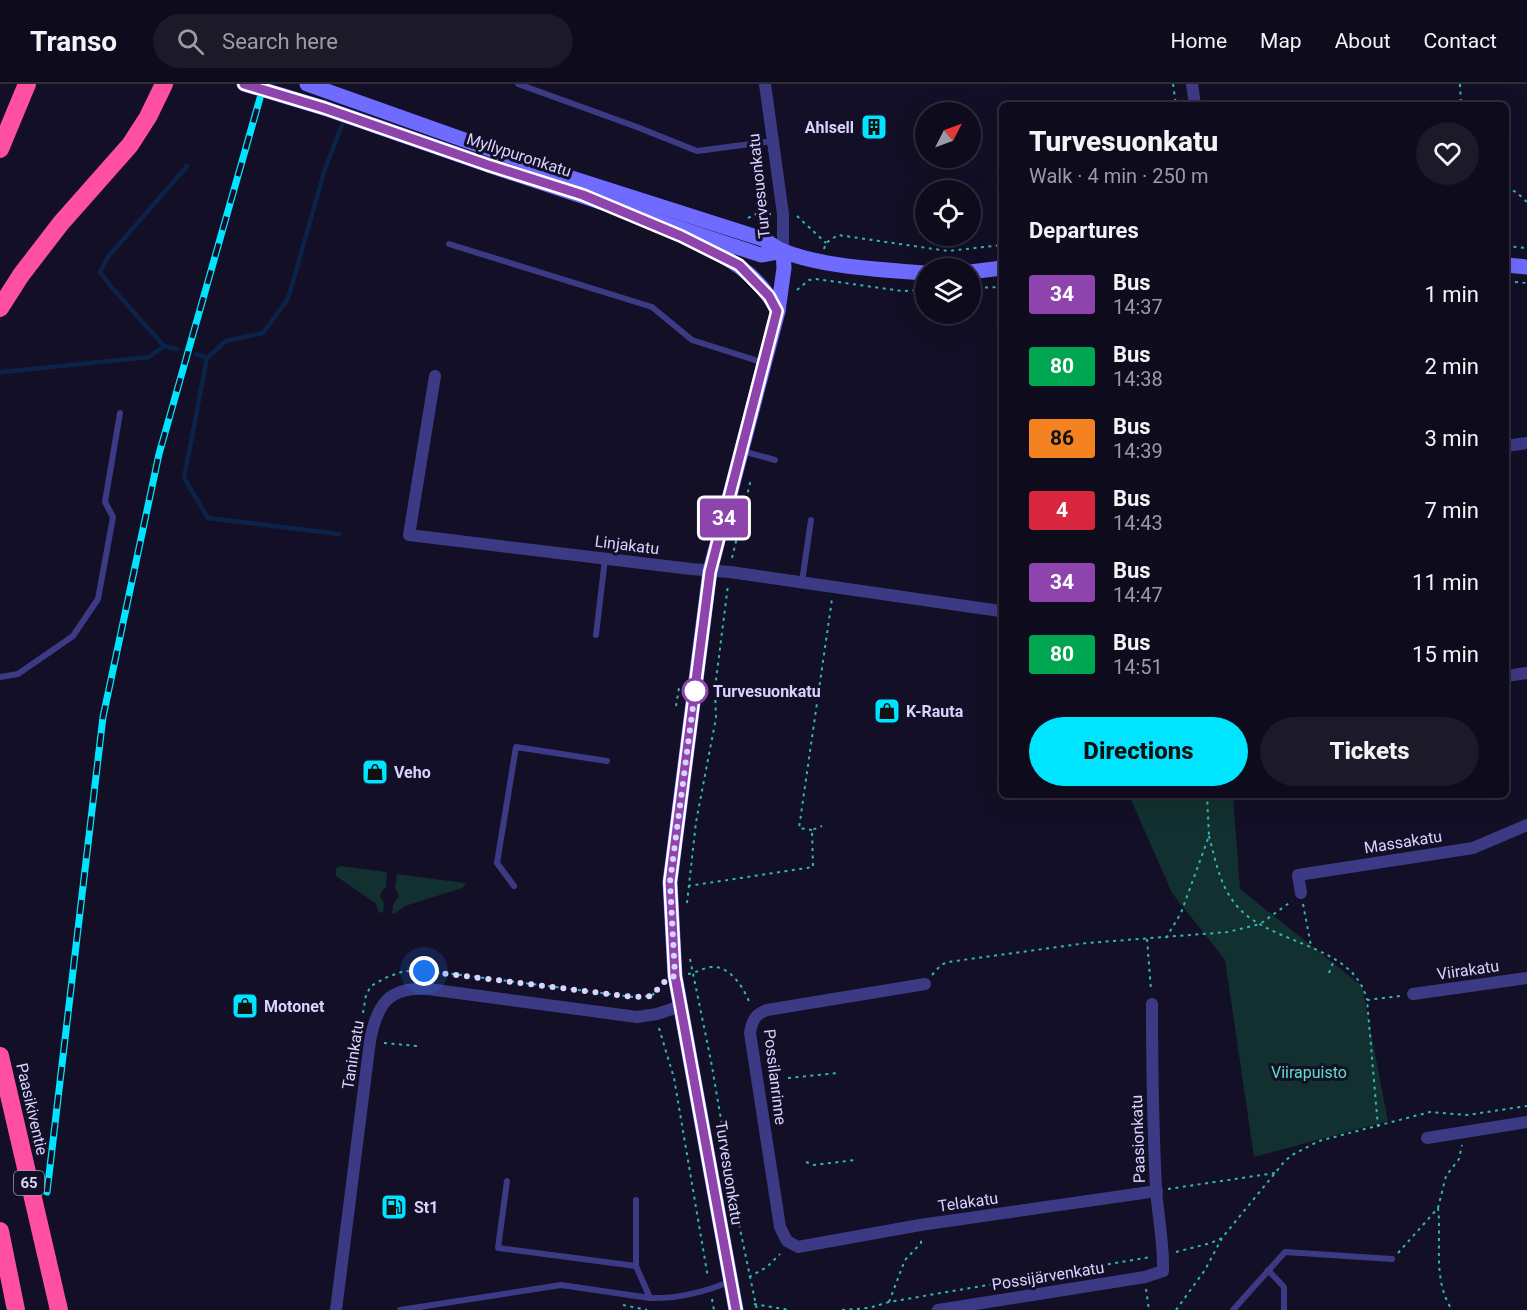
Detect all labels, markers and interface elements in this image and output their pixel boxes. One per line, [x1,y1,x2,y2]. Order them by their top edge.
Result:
search box [153,14,573,68]
text: Transo [30,25,117,58]
icon: search [174,25,207,58]
text: Search here [222,29,338,54]
text: Home [1171,29,1227,53]
text: Map [1260,29,1302,53]
text: About [1335,29,1391,53]
text: Contact [1424,29,1497,53]
north arrow [915,102,981,168]
map controls [915,102,981,324]
building icon: Ahlsell [859,112,889,142]
place label: Ahlsell [805,118,854,137]
button: heart [1416,122,1479,185]
text: Turvesuonkatu [1029,125,1218,158]
street label: Myllypuronkatu [464,129,574,181]
street label: Turvesuonkatu [744,133,774,239]
text: Walk · 4 min · 250 m [1029,164,1208,188]
button: locate [915,180,981,246]
text: Departures [1029,218,1139,243]
button: layers [915,258,981,324]
text: Bus [1113,270,1151,295]
text: 34 [1050,282,1074,306]
text: 1 min [1424,282,1479,307]
text: 14:37 [1113,295,1163,319]
text: Bus [1113,342,1151,367]
text: 80 [1050,354,1074,378]
text: 2 min [1424,354,1479,379]
text: 14:38 [1113,367,1163,391]
text: Bus [1113,414,1151,439]
text: 86 [1050,426,1074,450]
text: 3 min [1424,426,1479,451]
text: 14:39 [1113,439,1163,463]
text: Bus [1113,486,1151,511]
line badge: 34 [697,498,751,538]
text: 4 [1056,498,1068,522]
text: 7 min [1424,498,1479,523]
text: 34 [712,506,736,530]
text: 14:43 [1113,511,1163,535]
street label: Linjakatu [594,532,660,558]
text: Bus [1113,558,1151,583]
text: 34 [1050,570,1074,594]
text: 11 min [1412,570,1479,595]
text: 14:47 [1113,583,1163,607]
text: Bus [1113,630,1151,655]
text: 80 [1050,642,1074,666]
text: 15 min [1412,642,1479,667]
text: 14:51 [1113,655,1163,679]
marker: Turvesuonkatu [682,678,708,704]
place label: Turvesuonkatu [713,682,821,701]
shop icon: K-Rauta [872,696,902,726]
place label: K-Rauta [906,702,964,721]
button: Directions [1029,717,1248,786]
button: Tickets [1260,717,1479,786]
shop icon: Veho [360,757,390,787]
place label: Veho [394,763,431,782]
street label: Massakatu [1363,826,1443,858]
your location [409,956,439,986]
street label: Viirakatu [1436,956,1500,984]
shop icon: Motonet [230,991,260,1021]
place label: Motonet [264,997,325,1016]
street label: Taninkatu [338,1019,368,1091]
street label: Possilanrinne [760,1028,790,1126]
street label: Paasikiventie [12,1061,52,1157]
park label: Viirapuisto [1271,1063,1347,1082]
street label: Paasionkatu [1127,1095,1149,1183]
street label: Turvesuonkatu [711,1120,747,1226]
road number: 65 [14,1171,44,1195]
street label: Telakatu [937,1188,999,1216]
fuel station icon: St1 [379,1192,409,1222]
place label: St1 [414,1198,438,1217]
street label: Possijärvenkatu [990,1258,1106,1294]

